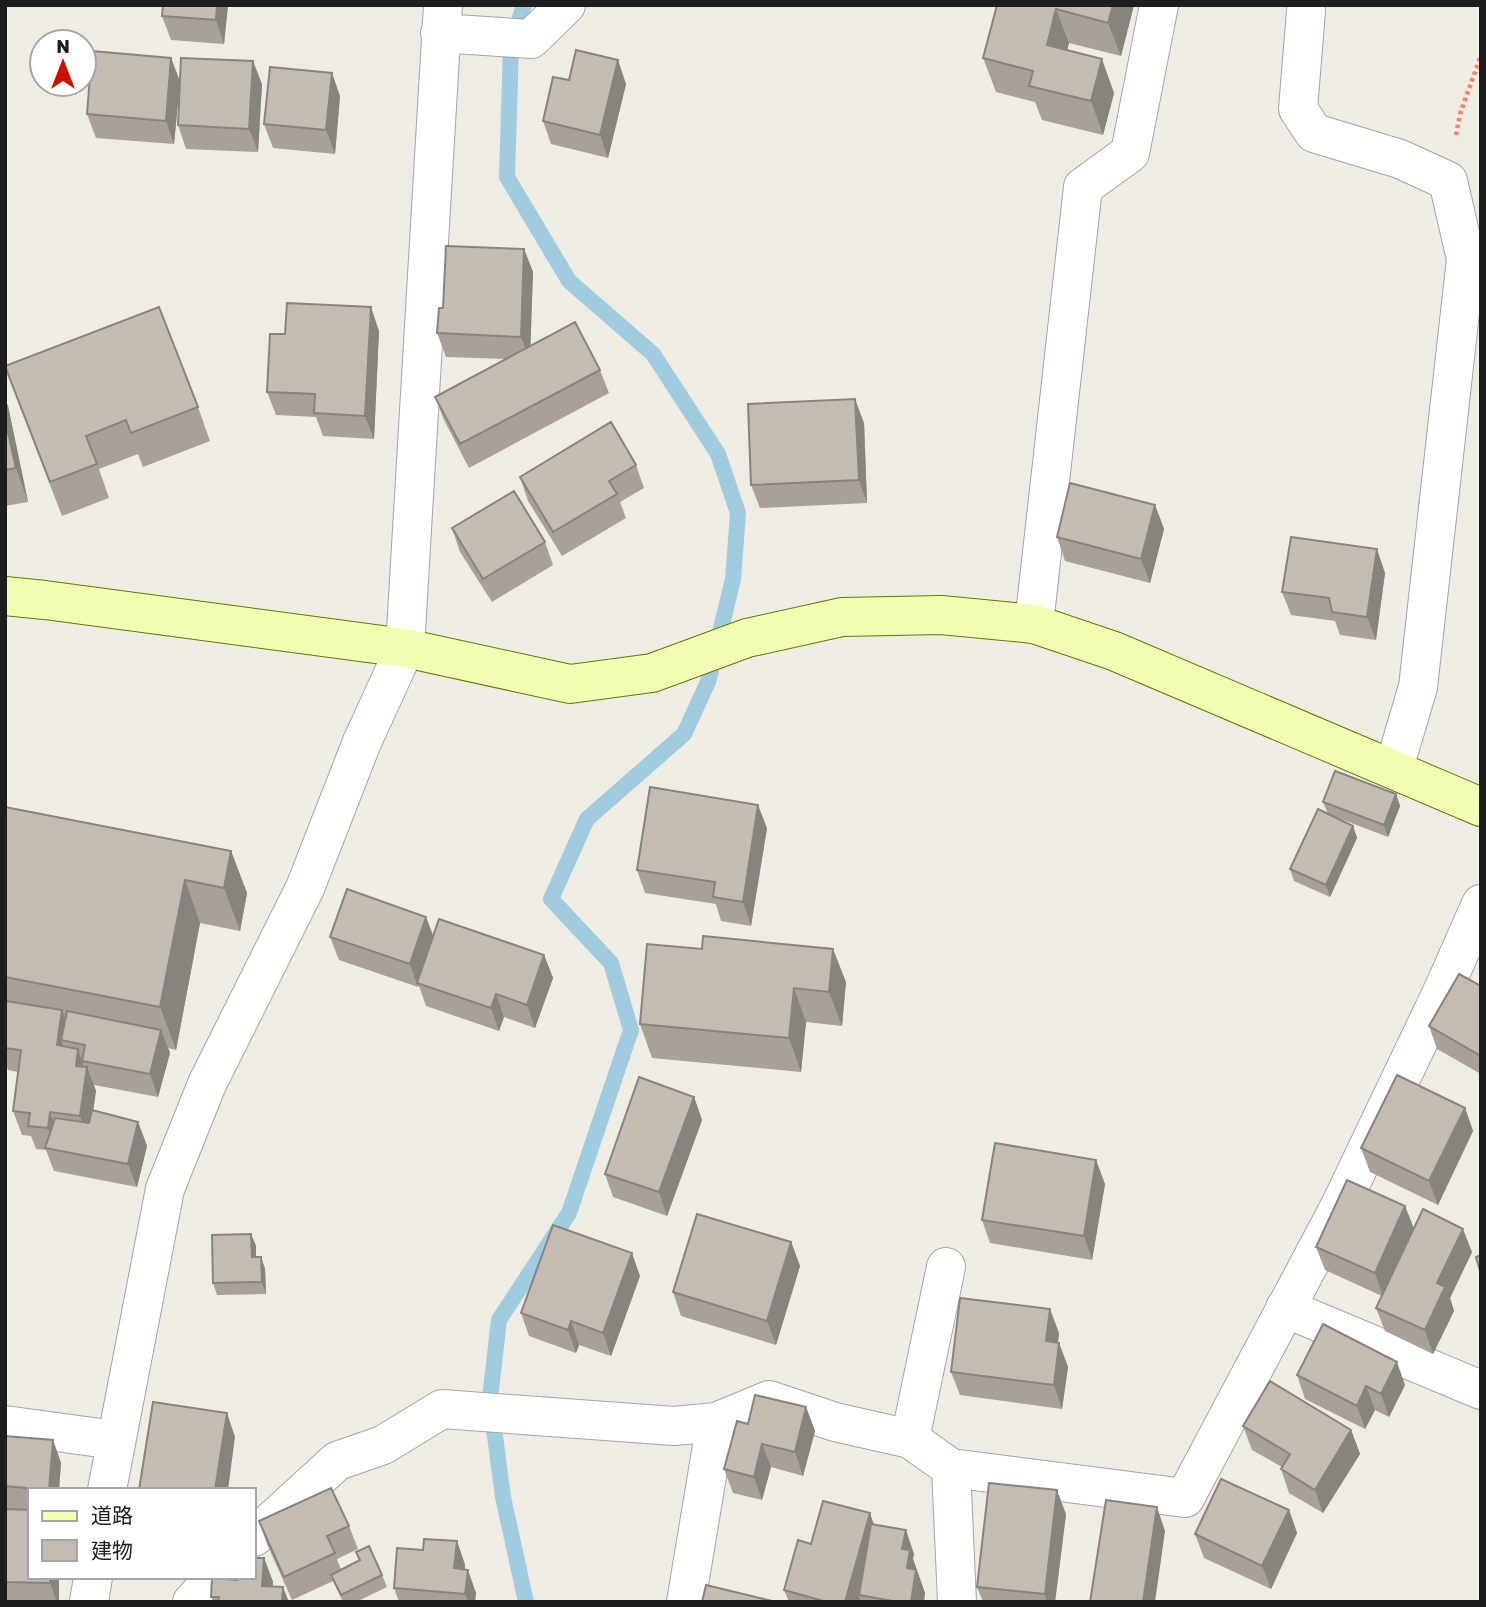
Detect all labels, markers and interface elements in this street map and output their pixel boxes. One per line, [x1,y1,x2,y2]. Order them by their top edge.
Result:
north arrow [28,28,98,98]
text: N [56,35,70,58]
legend [28,1488,256,1579]
text: 道路 [91,1503,133,1528]
text: 建物 [91,1538,133,1563]

